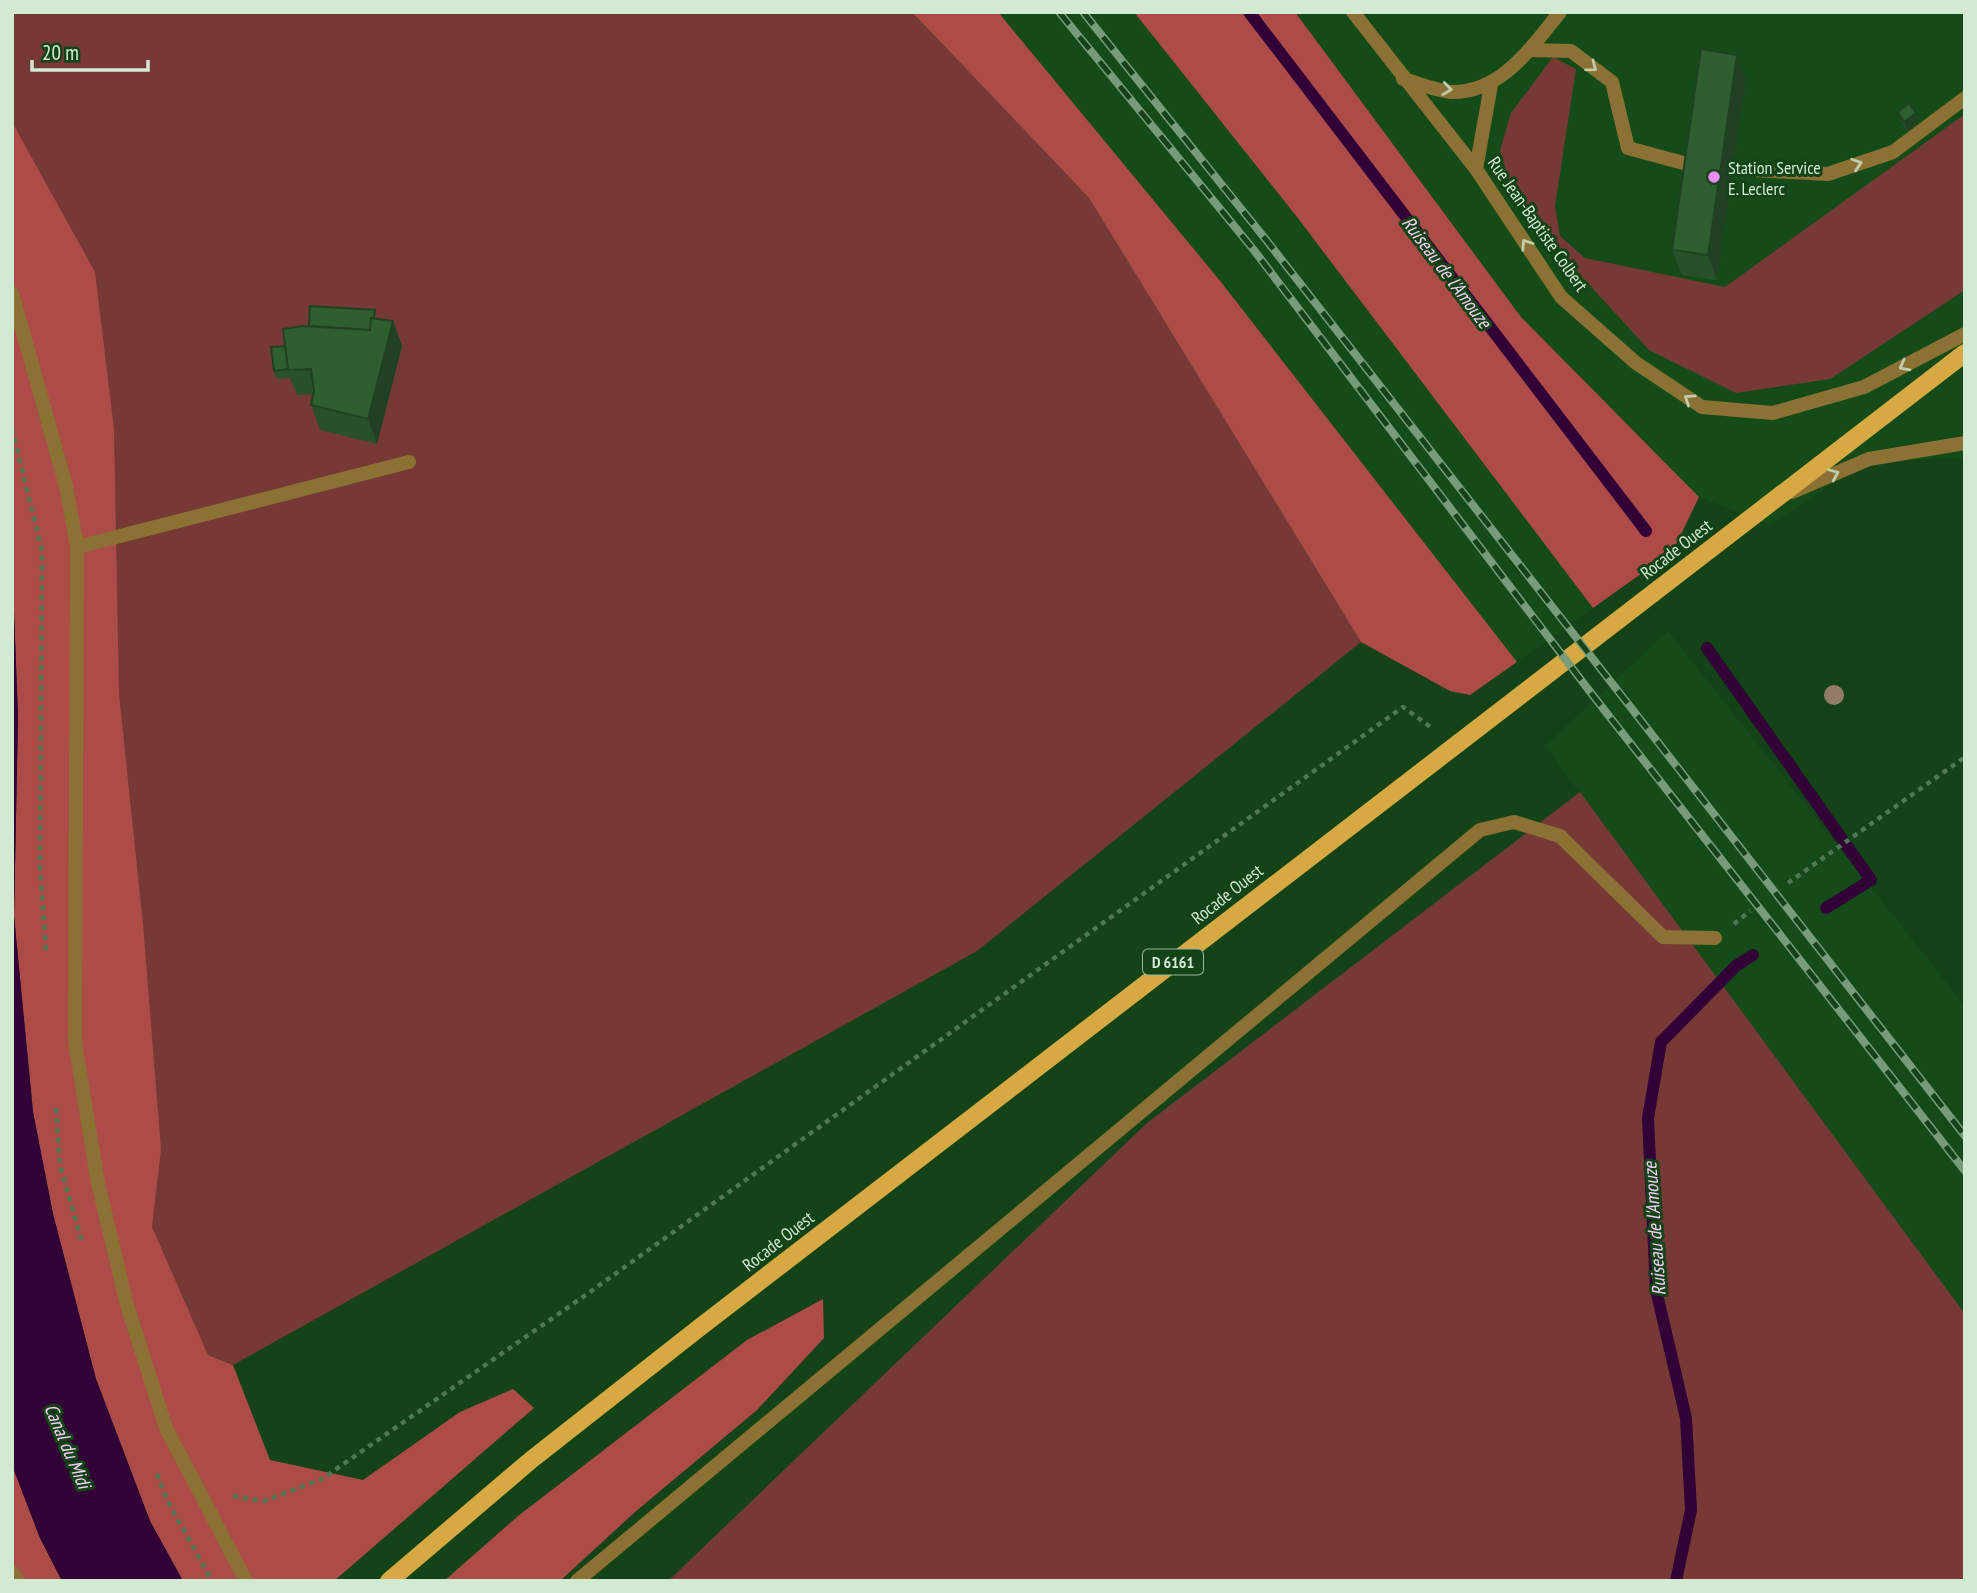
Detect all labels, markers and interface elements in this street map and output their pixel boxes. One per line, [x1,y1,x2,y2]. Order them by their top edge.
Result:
scale bar [32,28,147,72]
text: 20 m [42,39,79,66]
one-way arrow [1584,59,1597,72]
one-way arrow [1441,81,1453,96]
street label: Rue Jean-Baptiste Colbert [1483,152,1593,296]
place label: Station Service E. Leclerc [1728,156,1821,200]
one-way arrow [1851,158,1863,172]
marker: Station Service E. Leclerc [1706,169,1722,185]
water label: Ruiseau de l'Amouze [1397,211,1498,334]
one-way arrow [1521,238,1534,251]
one-way arrow [1899,358,1912,371]
one-way arrow [1684,395,1697,407]
one-way arrow [1827,468,1839,482]
street label: Rocade Ouest [1636,514,1716,584]
street label: Rocade Ouest [1187,859,1267,929]
road number: D 6161 [1143,950,1203,974]
water label: Ruiseau de l'Amouze [1637,1160,1671,1297]
street label: Rocade Ouest [738,1206,818,1276]
water label: Canal du Midi [39,1400,98,1495]

